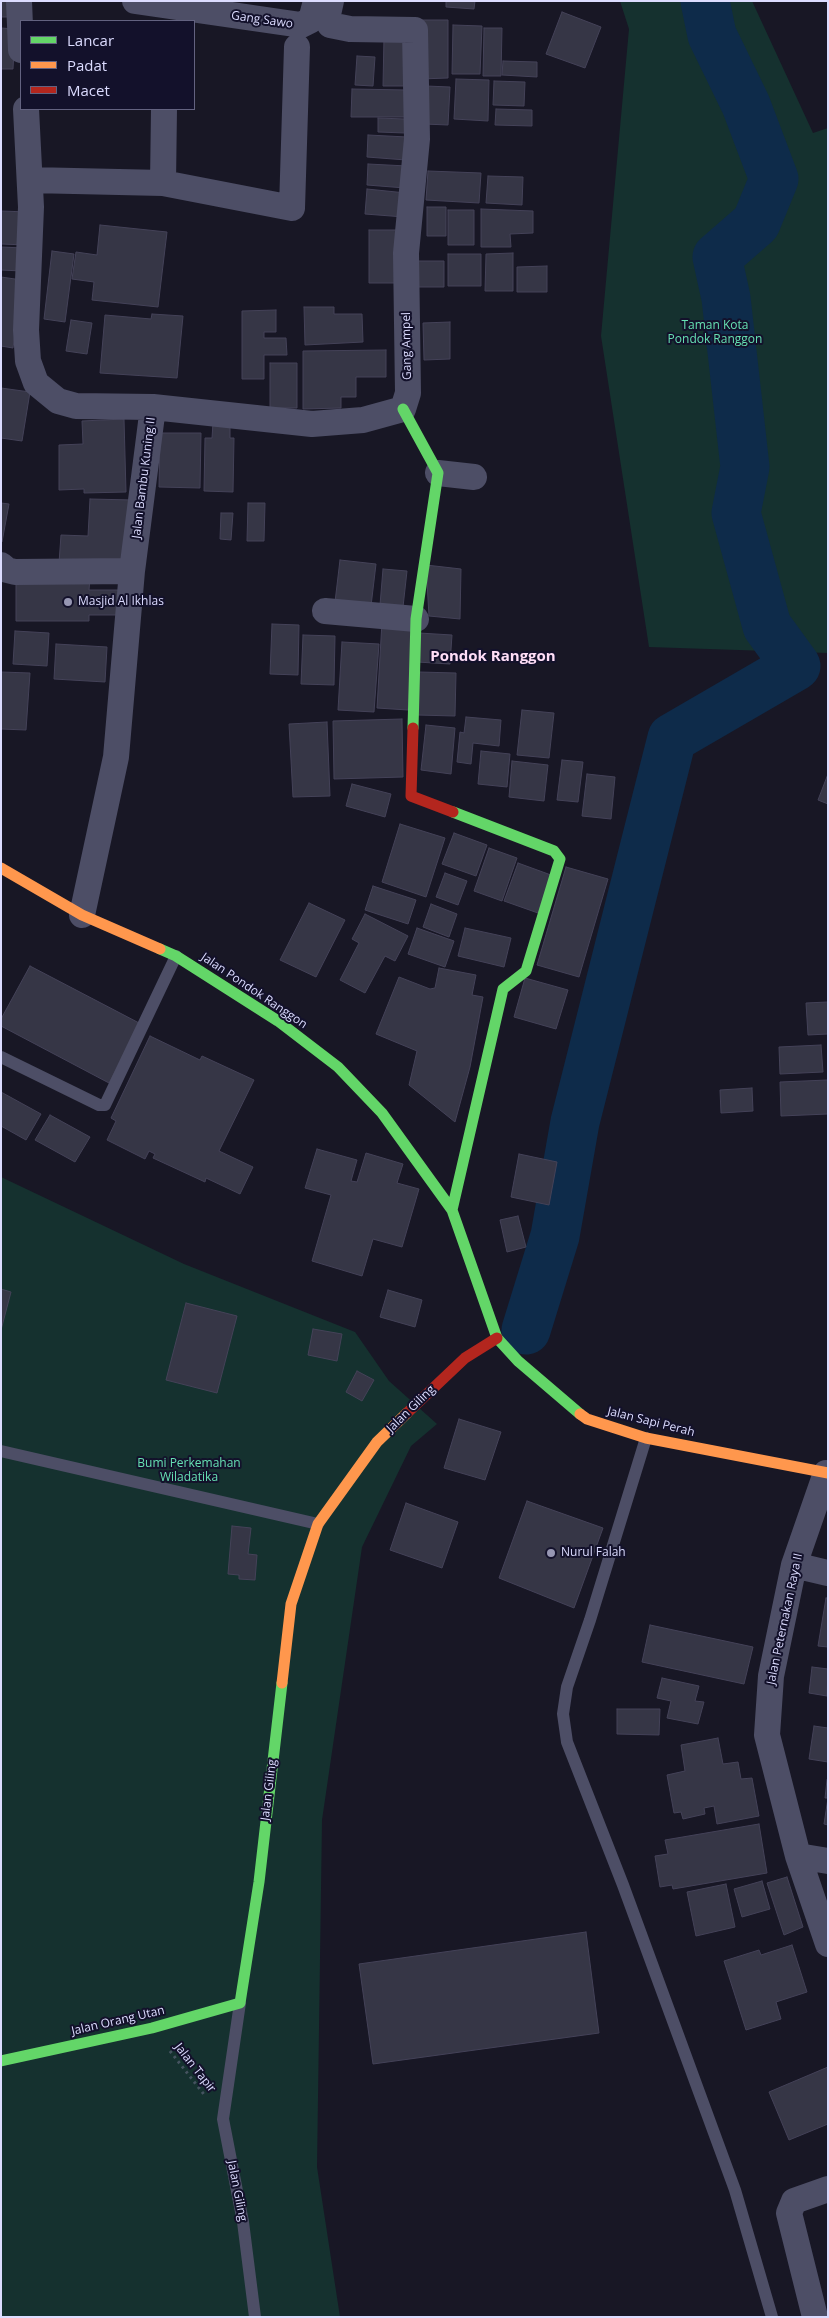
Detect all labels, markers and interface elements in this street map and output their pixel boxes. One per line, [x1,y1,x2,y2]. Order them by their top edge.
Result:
street label: Gang Sawo [230,9,294,31]
legend [20,20,195,110]
text: Lancar [67,30,114,50]
text: Padat [67,55,107,75]
text: Macet [67,80,110,100]
street label: Gang Ampel [399,312,415,380]
park label: Taman Kota Pondok Ranggon [668,319,762,347]
street label: Jalan Bambu Kuning II [129,416,159,540]
place label: Masjid Al Ikhlas [78,595,164,609]
marker: Masjid Al Ikhlas [62,596,74,608]
district label: Pondok Ranggon [430,648,556,666]
street label: Jalan Pondok Ranggon [198,950,310,1032]
street label: Jalan Giling [384,1382,438,1436]
street label: Jalan Sapi Perah [606,1404,696,1440]
park label: Bumi Perkemahan Wiladatika [137,1457,241,1485]
place label: Nurul Falah [561,1546,626,1560]
marker: Nurul Falah [545,1547,557,1559]
street label: Jalan Peternakan Raya II [764,1552,806,1686]
street label: Jalan Giling [258,1758,280,1822]
street label: Jalan Orang Utan [70,2003,166,2039]
street label: Jalan Tapir [171,2040,219,2096]
street label: Jalan Giling [224,2159,250,2223]

